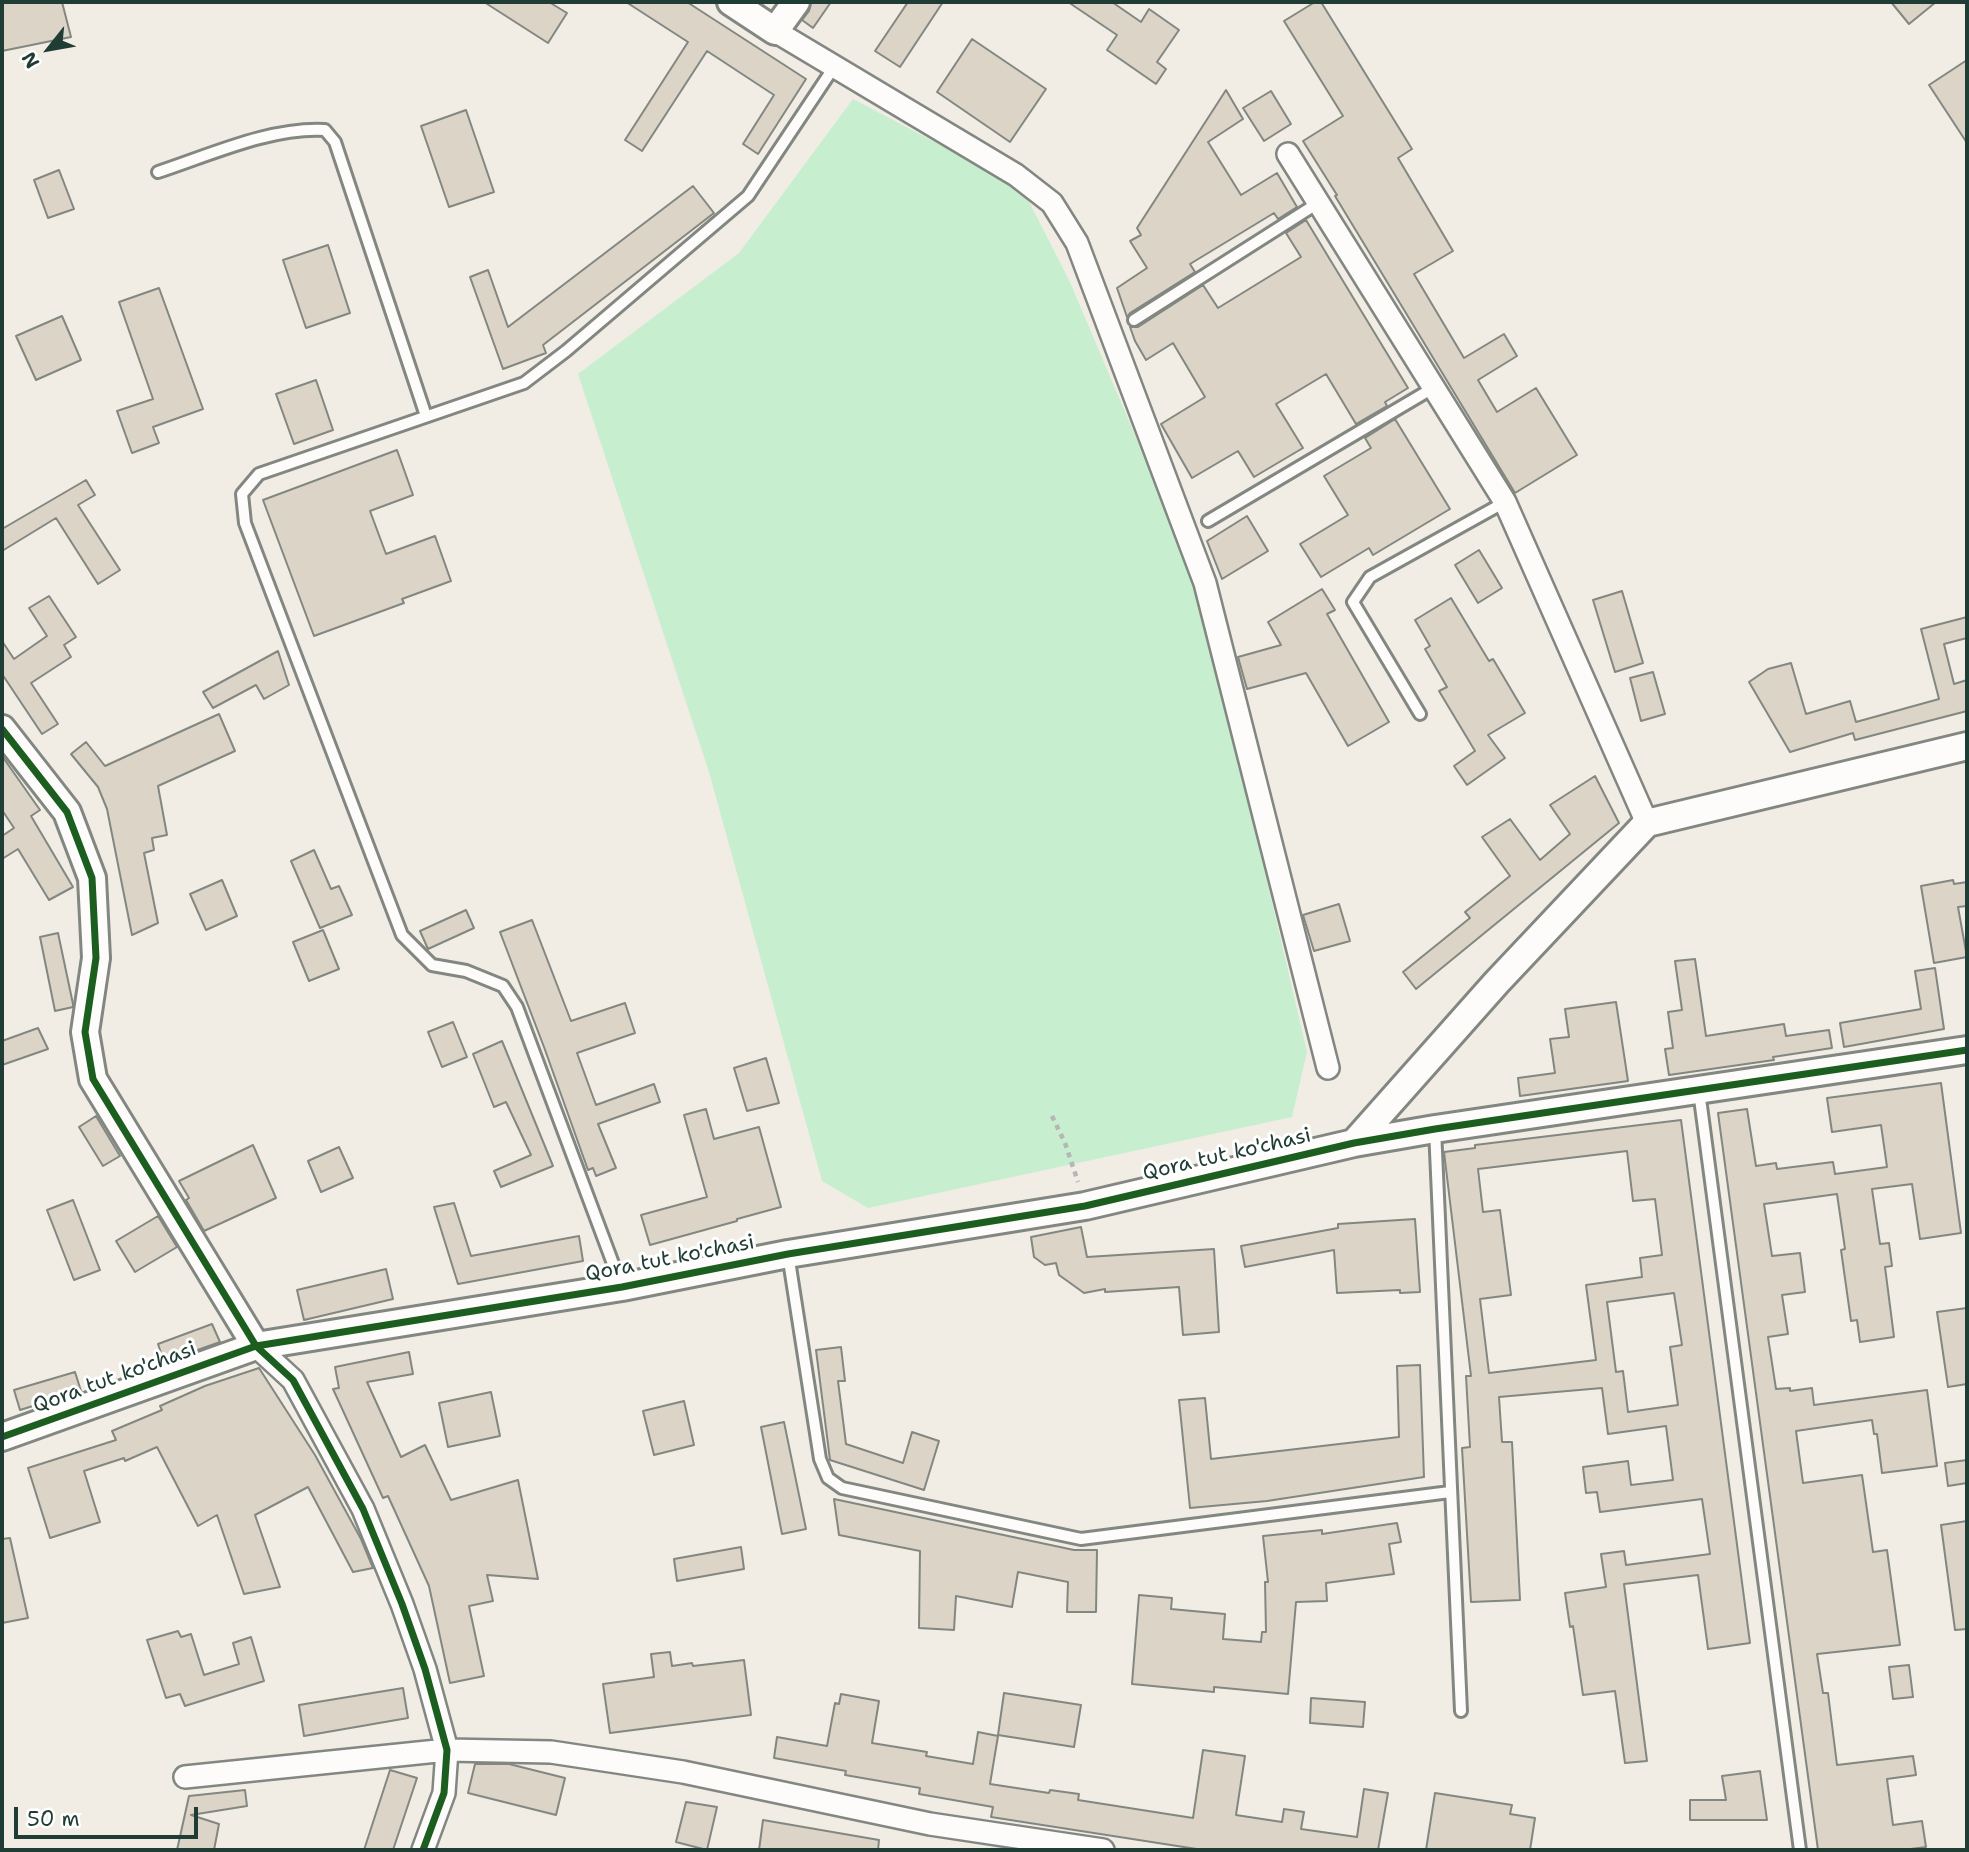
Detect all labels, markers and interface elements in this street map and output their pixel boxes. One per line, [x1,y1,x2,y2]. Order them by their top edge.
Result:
north arrow [14,14,84,84]
text: N [16,47,45,73]
street label: Qora tut ko'chasi [1140,1123,1314,1187]
street label: Qora tut ko'chasi [583,1230,757,1288]
street label: Qora tut ko'chasi [30,1337,200,1419]
scale bar [18,1792,201,1836]
text: 50 m [27,1805,80,1833]

